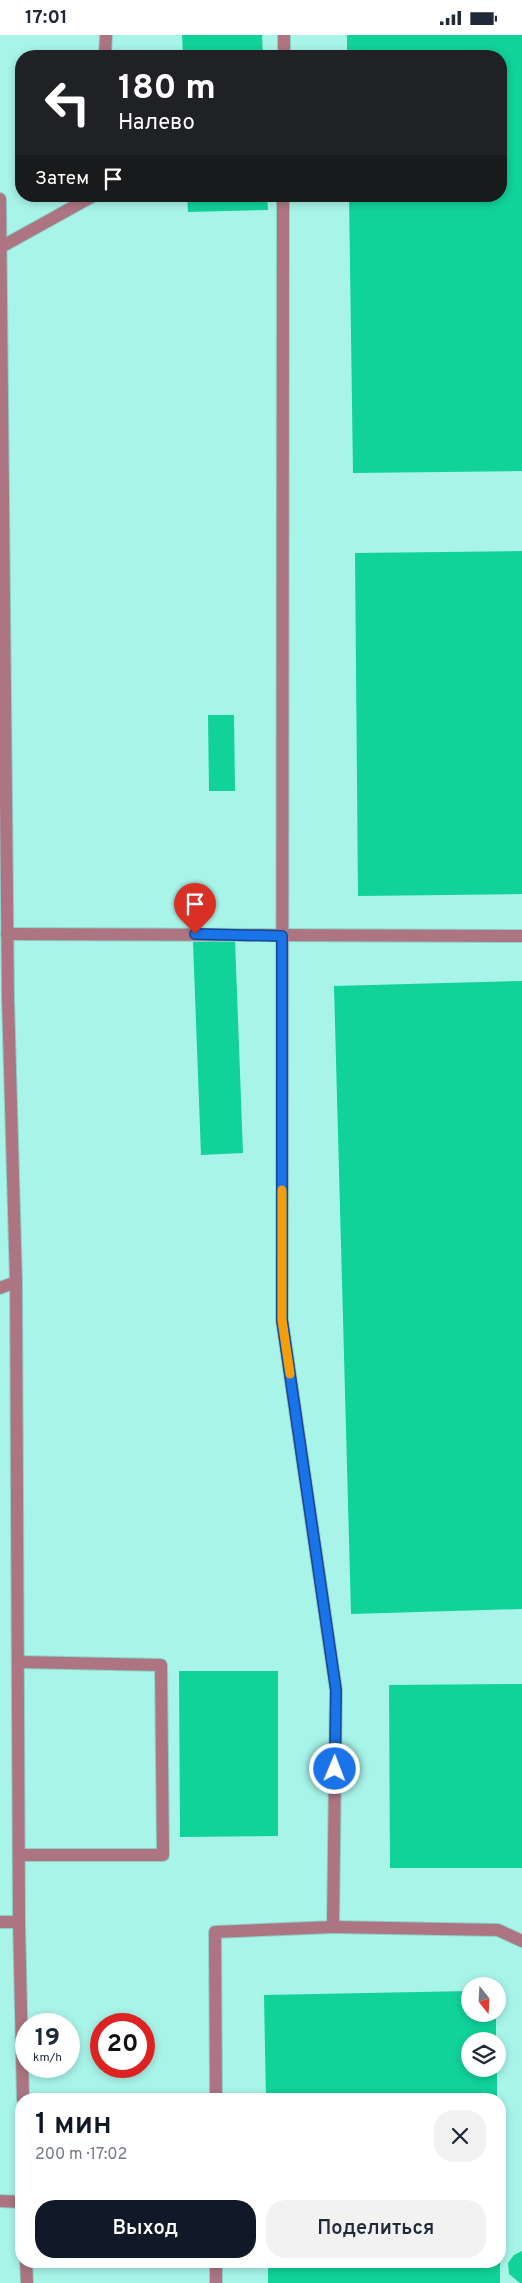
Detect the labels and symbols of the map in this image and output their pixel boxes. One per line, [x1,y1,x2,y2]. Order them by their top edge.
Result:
pin [174,883,216,934]
position arrow [308,1742,360,1794]
north arrow [461,1977,506,2023]
speed limit sign: 20 [90,2013,155,2078]

